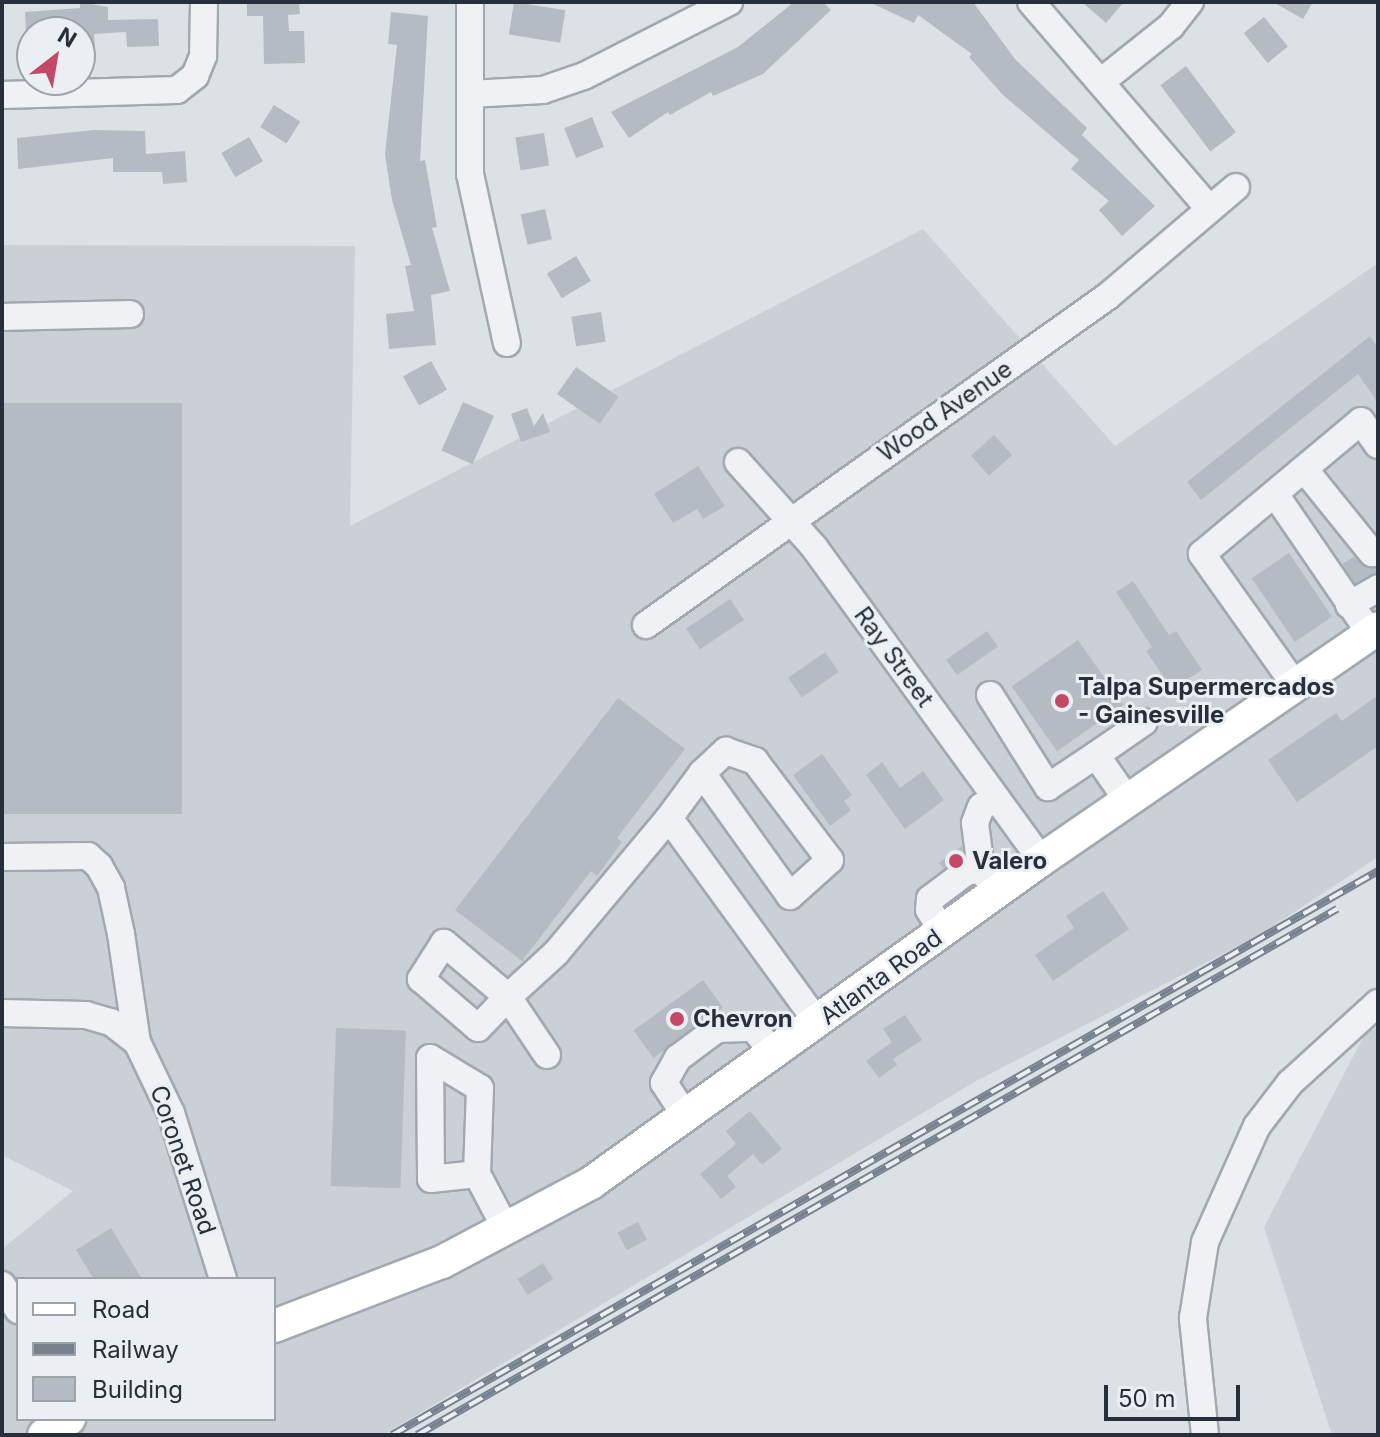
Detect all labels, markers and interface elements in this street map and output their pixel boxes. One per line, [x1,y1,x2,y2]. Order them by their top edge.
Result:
north arrow [16,16,96,96]
text: N [53,22,81,53]
street label: Wood Avenue [872,354,1018,468]
street label: Ray Street [848,601,940,713]
place label: Talpa Supermercados - Gainesville [1078,673,1335,729]
marker: Talpa Supermercados - Gainesville [1053,692,1071,710]
place label: Valero [972,847,1047,875]
marker: Valero [947,852,965,870]
street label: Atlanta Road [814,923,948,1031]
place label: Chevron [693,1005,793,1033]
marker: Chevron [668,1010,686,1028]
street label: Coronet Road [144,1082,222,1238]
legend [16,1277,276,1421]
text: Road [92,1295,150,1324]
text: Railway [92,1335,179,1364]
scale bar [1108,1369,1244,1419]
text: Building [92,1375,183,1404]
text: 50 m [1118,1384,1176,1413]

